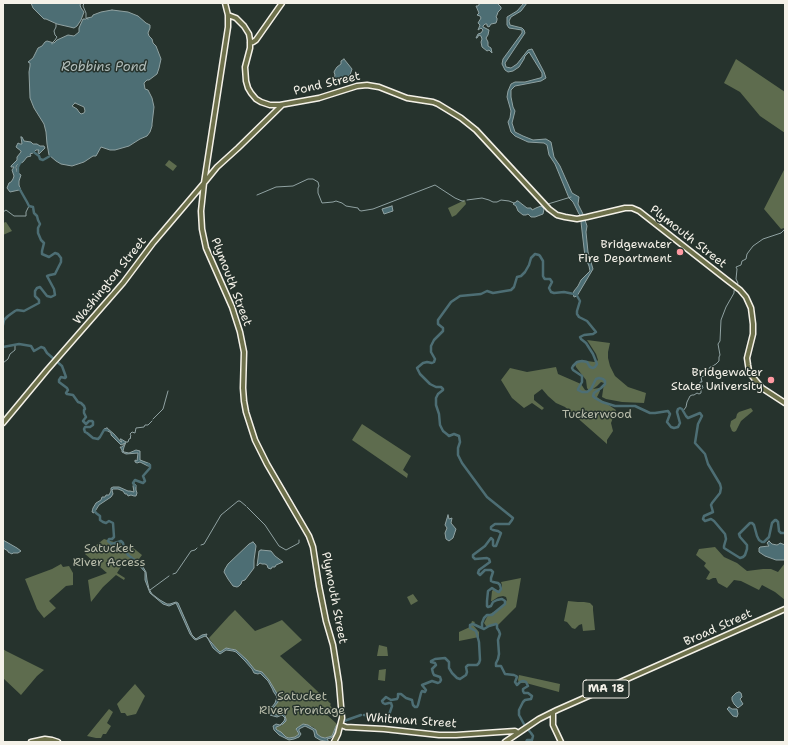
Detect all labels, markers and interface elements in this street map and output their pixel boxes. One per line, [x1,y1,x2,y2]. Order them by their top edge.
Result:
water label: Robbins Pond [61,60,147,76]
street label: Pond Street [292,69,362,99]
street label: Plymouth Street [647,203,729,271]
street label: Washington Street [70,234,150,328]
street label: Plymouth Street [208,236,254,328]
place label: Bridgewater Fire Department [578,238,672,266]
marker: Bridgewater Fire Department [675,247,685,257]
place label: Bridgewater State University [671,366,763,394]
marker: Bridgewater State University [766,375,776,385]
park label: Tuckerwood [562,408,632,422]
park label: Satucket River Access [73,542,145,570]
street label: Plymouth Street [318,551,350,645]
street label: Broad Street [681,606,755,650]
road number: MA 18 [583,680,629,698]
park label: Satucket River Frontage [259,690,345,718]
street label: Whitman Street [365,711,457,731]

